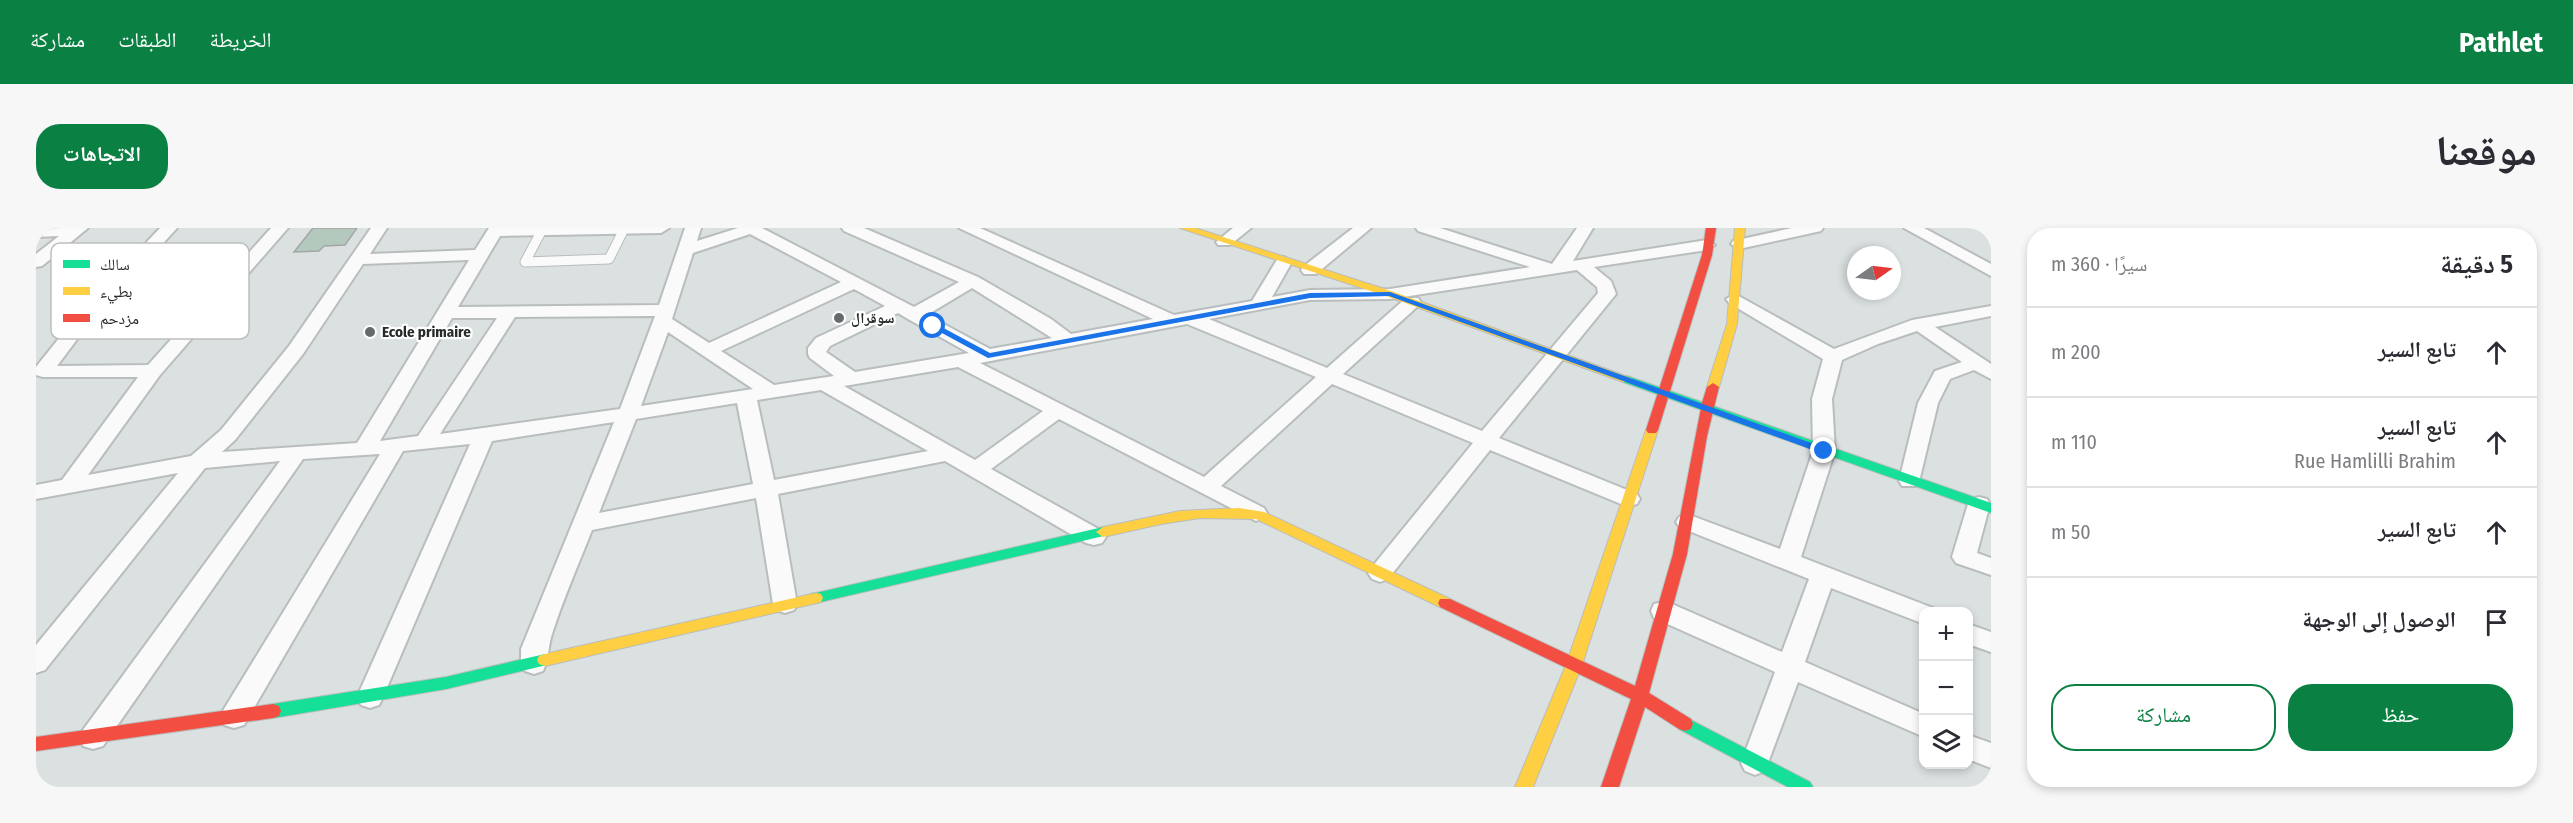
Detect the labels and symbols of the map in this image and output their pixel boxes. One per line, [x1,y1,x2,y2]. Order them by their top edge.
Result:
legend [51,243,249,339]
north arrow [1847,246,1901,300]
text: سالك [100,255,130,274]
text: بطيء [100,282,132,304]
text: مزدحم [100,309,139,329]
place label: سوقرال [851,309,895,327]
marker: سوقرال [832,311,846,325]
route start [919,312,945,338]
place label: Ecole primaire [382,323,471,341]
marker: Ecole primaire [363,325,377,339]
route end [1810,437,1836,463]

